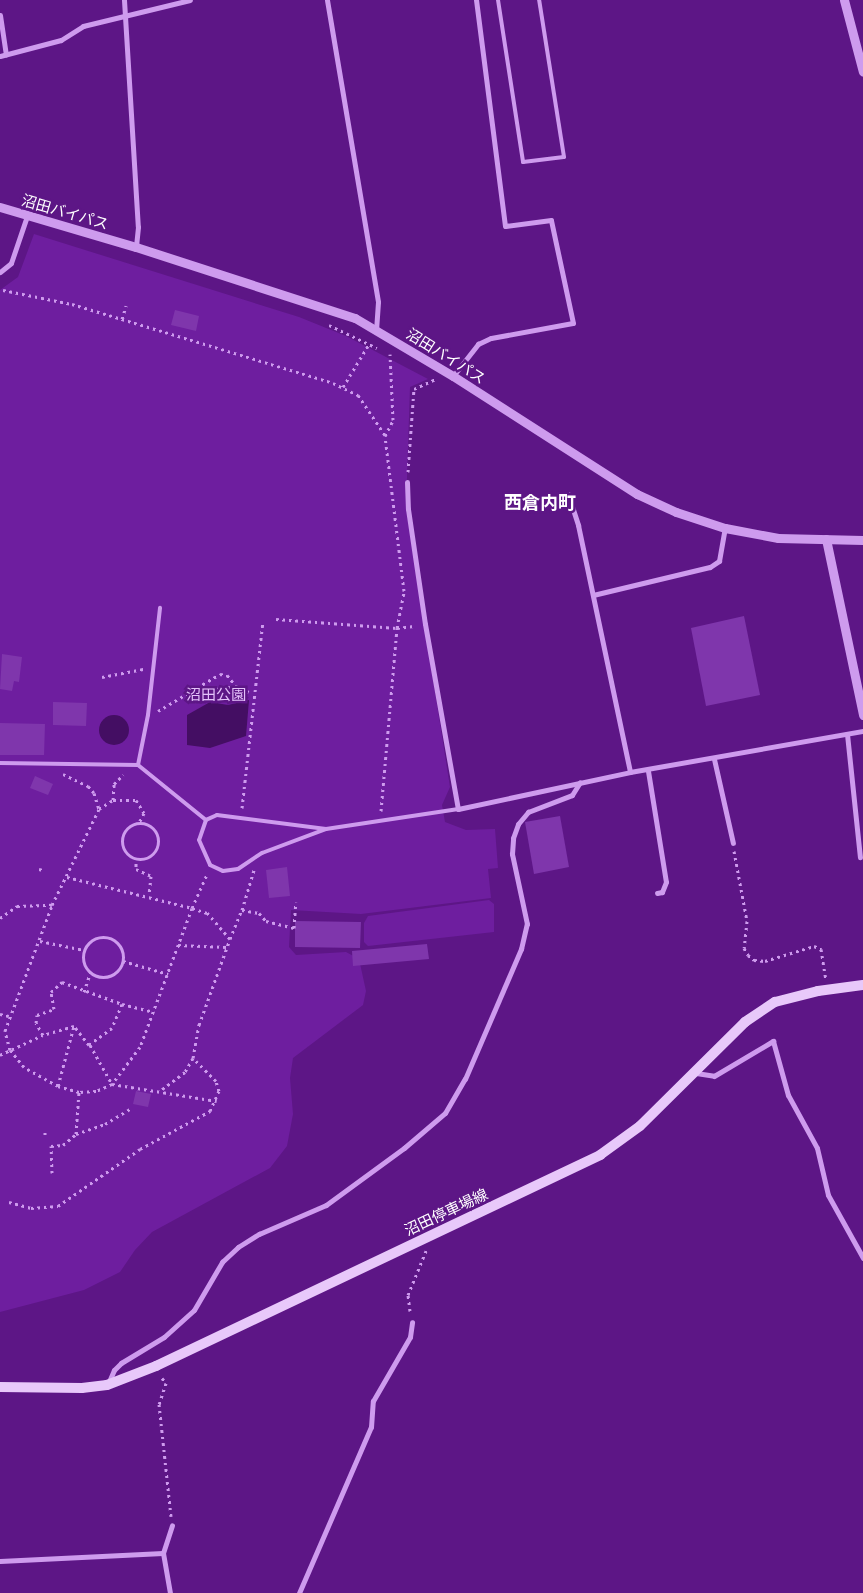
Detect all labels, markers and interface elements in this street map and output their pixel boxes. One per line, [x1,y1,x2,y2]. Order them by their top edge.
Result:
street label: 沼田バイパス [19,191,111,233]
street label: 沼田バイパス [403,325,489,387]
district label: 西倉内町 [504,492,576,514]
park label: 沼田公園 [186,686,246,704]
street label: 沼田停車場線 [401,1185,491,1239]

